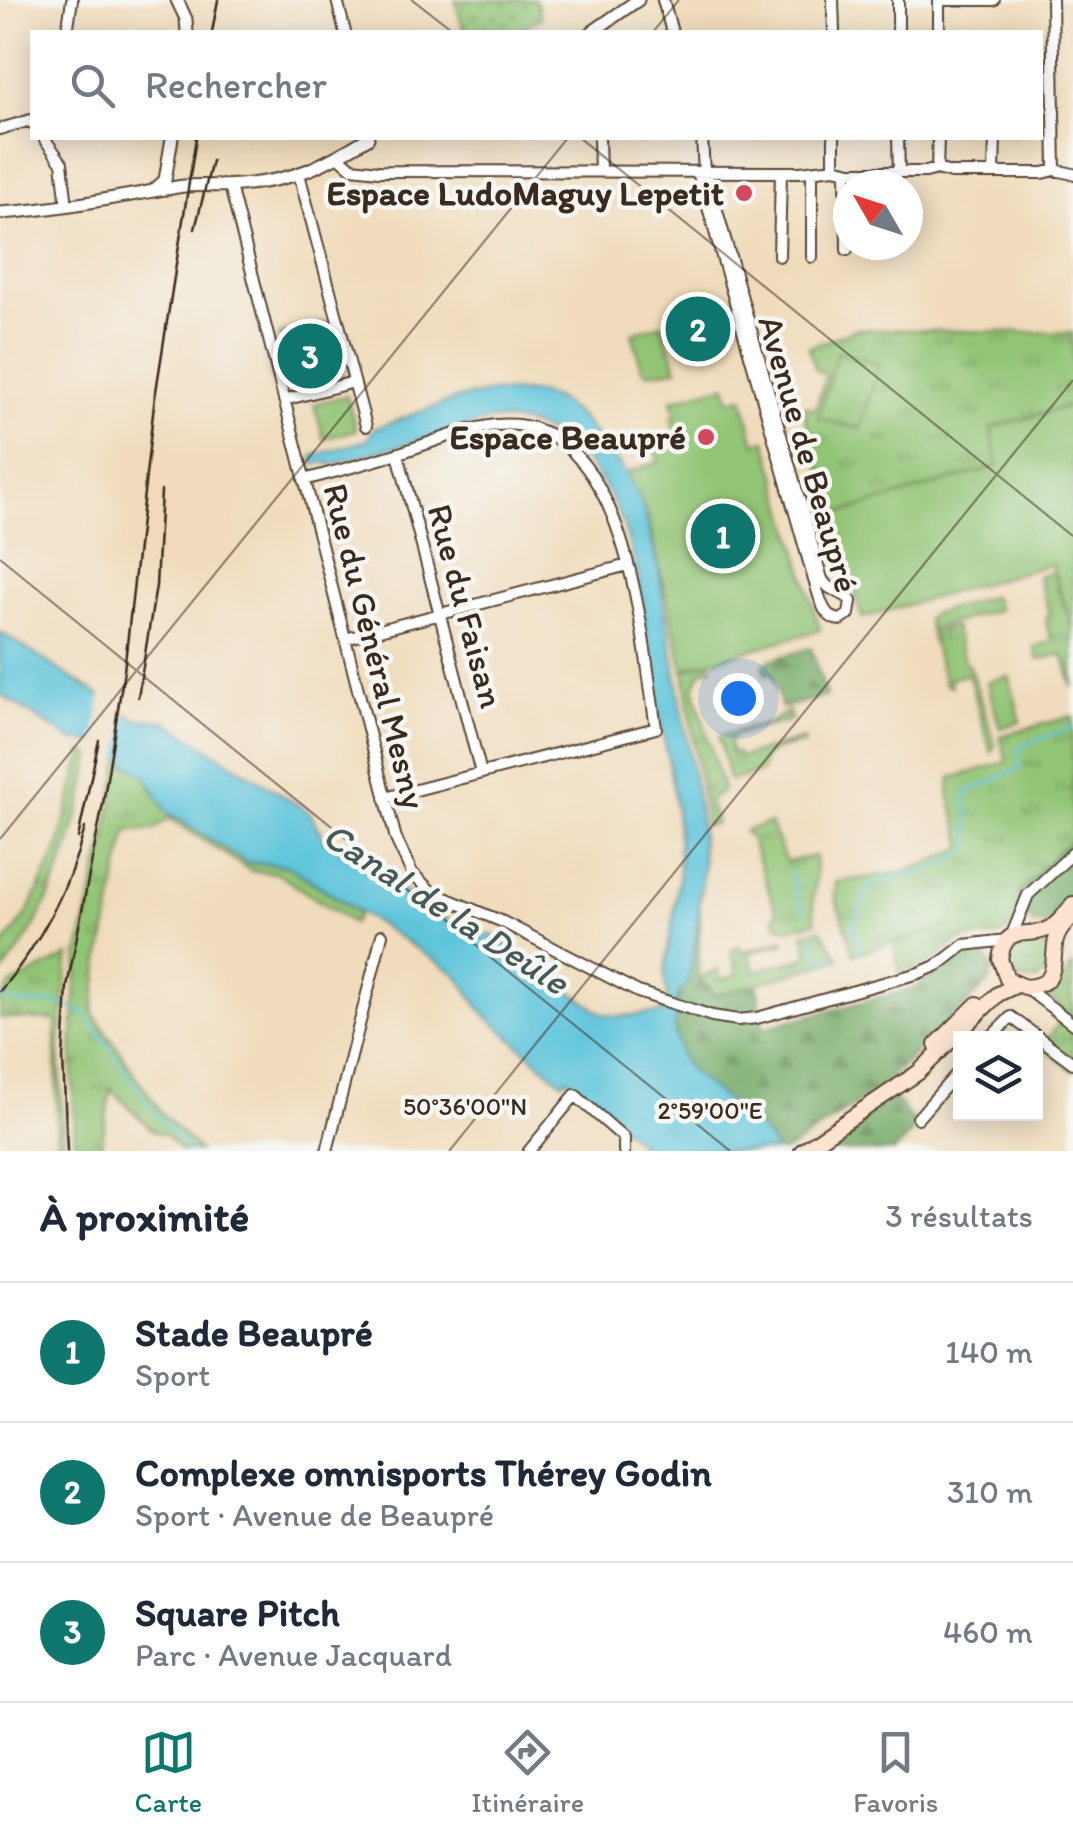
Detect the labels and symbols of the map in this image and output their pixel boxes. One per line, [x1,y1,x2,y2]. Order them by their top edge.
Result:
north arrow [833,170,923,260]
place label: Espace LudoMaguy Lepetit [327,172,724,214]
marker: Espace LudoMaguy Lepetit [733,182,755,204]
pin: 2 [666,292,730,366]
street label: Avenue de Beaupré [749,311,869,597]
pin: 3 [278,318,342,394]
place label: Espace Beaupré [449,416,686,458]
marker: Espace Beaupré [695,426,717,448]
street label: Rue du Général Mesny [314,479,436,813]
pin: 1 [690,498,756,574]
street label: Rue du Faisan [419,500,513,713]
your location [713,673,764,724]
water label: Canal de la Deûle [315,811,579,1005]
text: 50°36'00"N [403,1091,527,1121]
text: 2°59'00"E [657,1095,763,1125]

